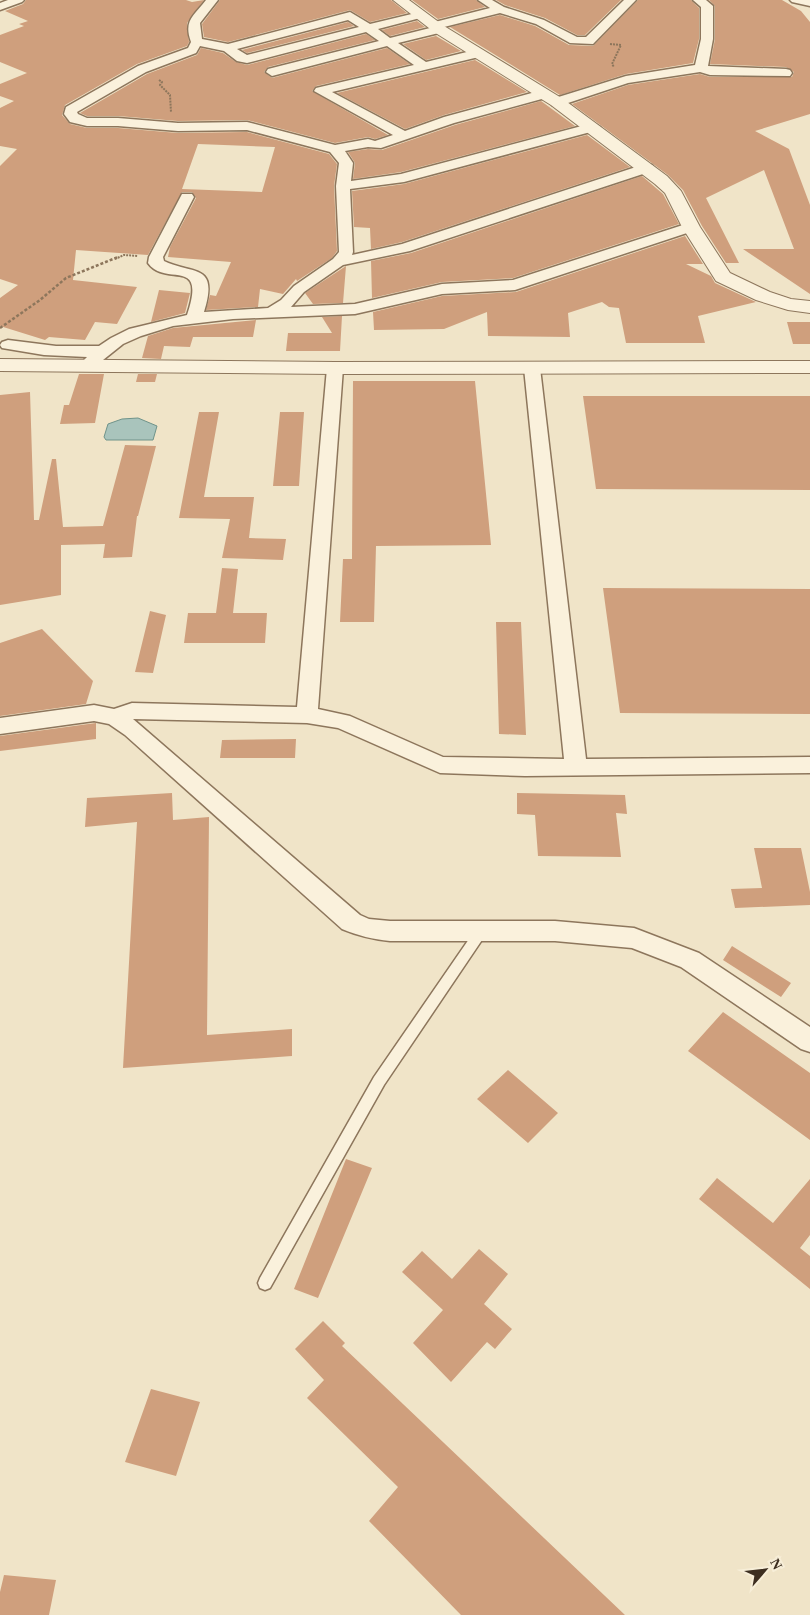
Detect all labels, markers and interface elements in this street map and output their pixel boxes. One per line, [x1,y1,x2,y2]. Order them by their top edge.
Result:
north arrow [740,1545,790,1595]
text: N [767,1556,785,1572]

